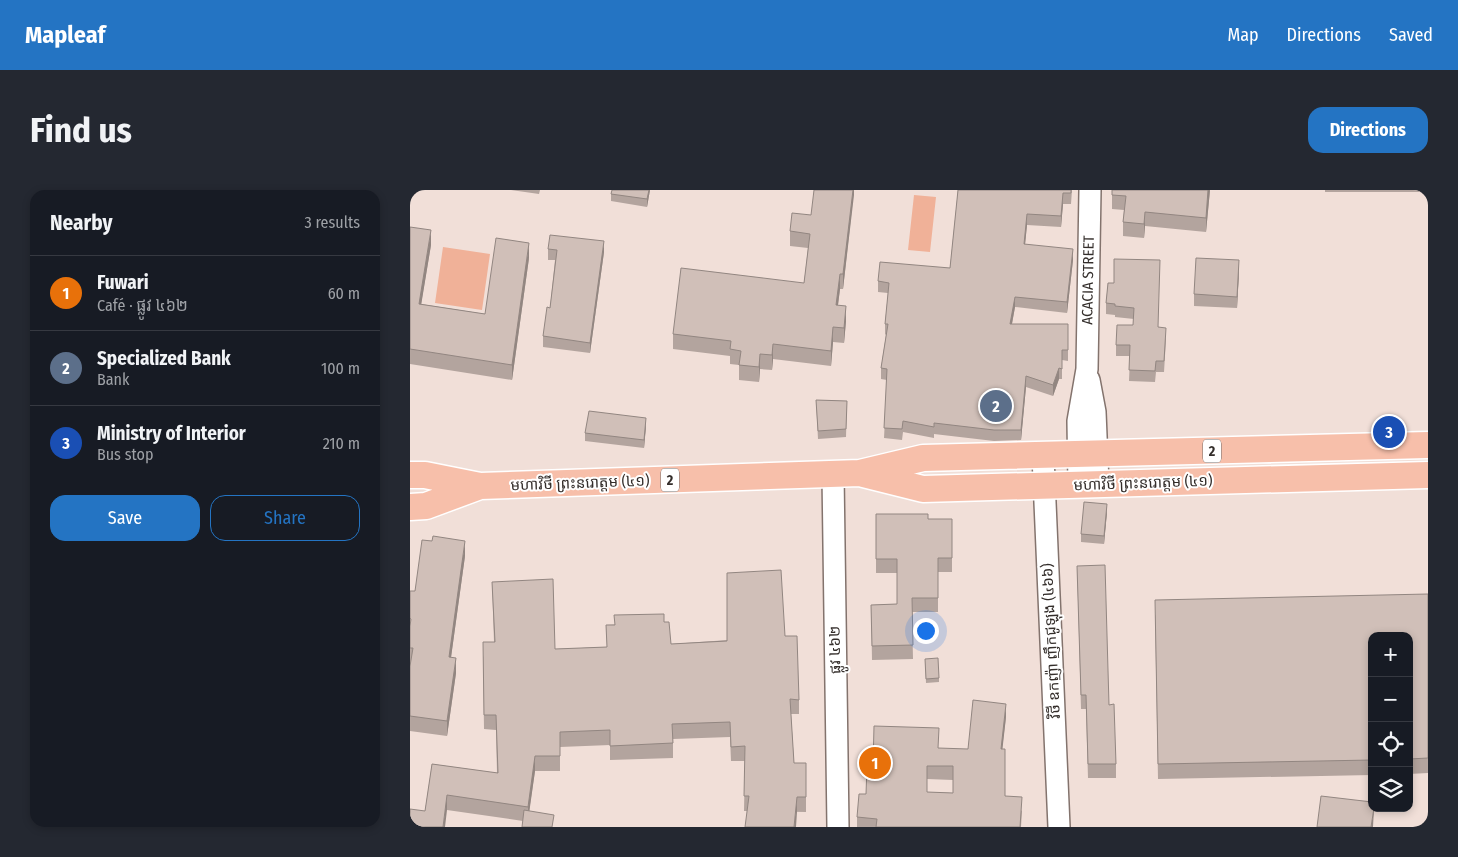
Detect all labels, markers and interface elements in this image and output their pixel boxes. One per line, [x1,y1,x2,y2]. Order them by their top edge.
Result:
text: Mapleaf [25,21,105,49]
text: Map [1227,24,1259,46]
text: Directions [1287,24,1361,46]
text: Saved [1389,24,1433,46]
button: Directions [1308,107,1428,153]
text: Find us [30,109,132,151]
text: Nearby [50,210,112,236]
text: 3 results [304,213,360,232]
street label: ACACIA STREET [1078,235,1098,325]
text: Fuwari [97,271,149,294]
text: 1 [63,284,69,303]
text: 60 m [328,284,360,303]
text: Café · ផ្លូវ ៤៦២ [97,296,188,315]
text: Specialized Bank [97,347,231,370]
text: 2 [62,359,70,378]
text: 100 m [321,359,360,378]
text: Bank [97,370,129,389]
pin: 2 [980,387,1012,425]
pin: 3 [1373,413,1405,451]
text: Ministry of Interior [97,422,246,445]
text: 3 [62,434,70,453]
text: 210 m [323,434,360,453]
road number: 2 [1203,440,1221,462]
text: Bus stop [97,445,153,464]
road number: 2 [661,468,679,492]
street label: មហាវិថី ព្រះនរោត្តម (៤១) [510,471,650,495]
street label: មហាវិថី ព្រះនរោត្តម (៤១) [1073,471,1213,495]
button: Save [50,495,200,541]
button: Share [210,495,360,541]
street label: វិថី ឧកញ៉ា ញឹកជូឡុង (៤៦៦) [1037,563,1068,719]
your location [913,618,939,644]
street label: ផ្លូវ ៤៦២ [826,626,849,674]
map controls [1368,632,1413,812]
button: + [1368,632,1413,677]
button: − [1368,677,1413,722]
button: locate [1368,722,1413,767]
pin: 1 [859,744,891,782]
button: layers [1368,767,1413,812]

